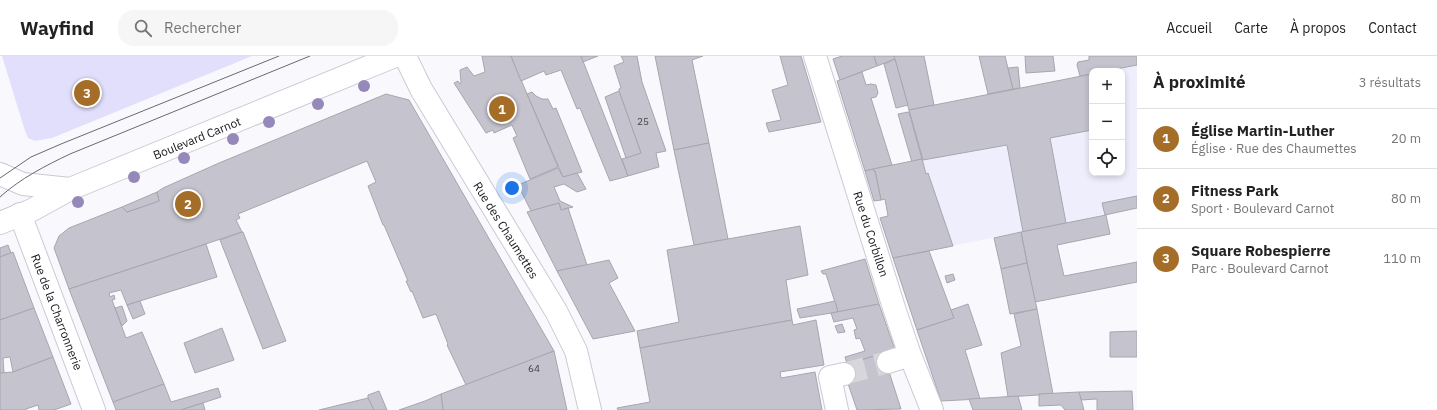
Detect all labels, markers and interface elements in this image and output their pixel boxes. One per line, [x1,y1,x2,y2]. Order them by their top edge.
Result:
search box [118,10,398,46]
text: Wayfind [20,16,94,40]
icon: search [132,17,154,39]
text: Rechercher [164,18,241,37]
text: Accueil [1166,19,1212,37]
text: Carte [1234,19,1268,37]
text: À propos [1290,19,1346,37]
text: Contact [1368,19,1417,37]
map controls [1089,68,1125,176]
button: + [1089,68,1125,104]
text: À proximité [1153,71,1246,93]
text: 3 résultats [1359,74,1421,91]
pin: 3 [74,78,100,108]
pin: 1 [489,94,515,124]
button: − [1089,104,1125,140]
street label: Boulevard Carnot [151,114,243,162]
house number: 25 [637,115,649,128]
text: Église Martin-Luther [1191,121,1335,140]
text: 1 [1162,130,1170,147]
text: 20 m [1391,130,1421,147]
button: locate [1089,140,1125,176]
text: Église · Rue des Chaumettes [1191,140,1357,157]
your location [502,178,522,198]
street label: Rue des Chaumettes [470,179,542,281]
text: Fitness Park [1191,181,1279,200]
pin: 2 [175,189,201,219]
street label: Rue du Corbillon [850,189,892,279]
text: 2 [1162,190,1170,207]
text: 80 m [1391,190,1421,207]
text: Sport · Boulevard Carnot [1191,200,1334,217]
text: Square Robespierre [1191,241,1331,260]
text: 3 [1162,250,1170,267]
text: 110 m [1383,250,1421,267]
street label: Rue de la Charronnerie [28,252,86,373]
text: Parc · Boulevard Carnot [1191,260,1329,277]
house number: 64 [528,362,540,375]

